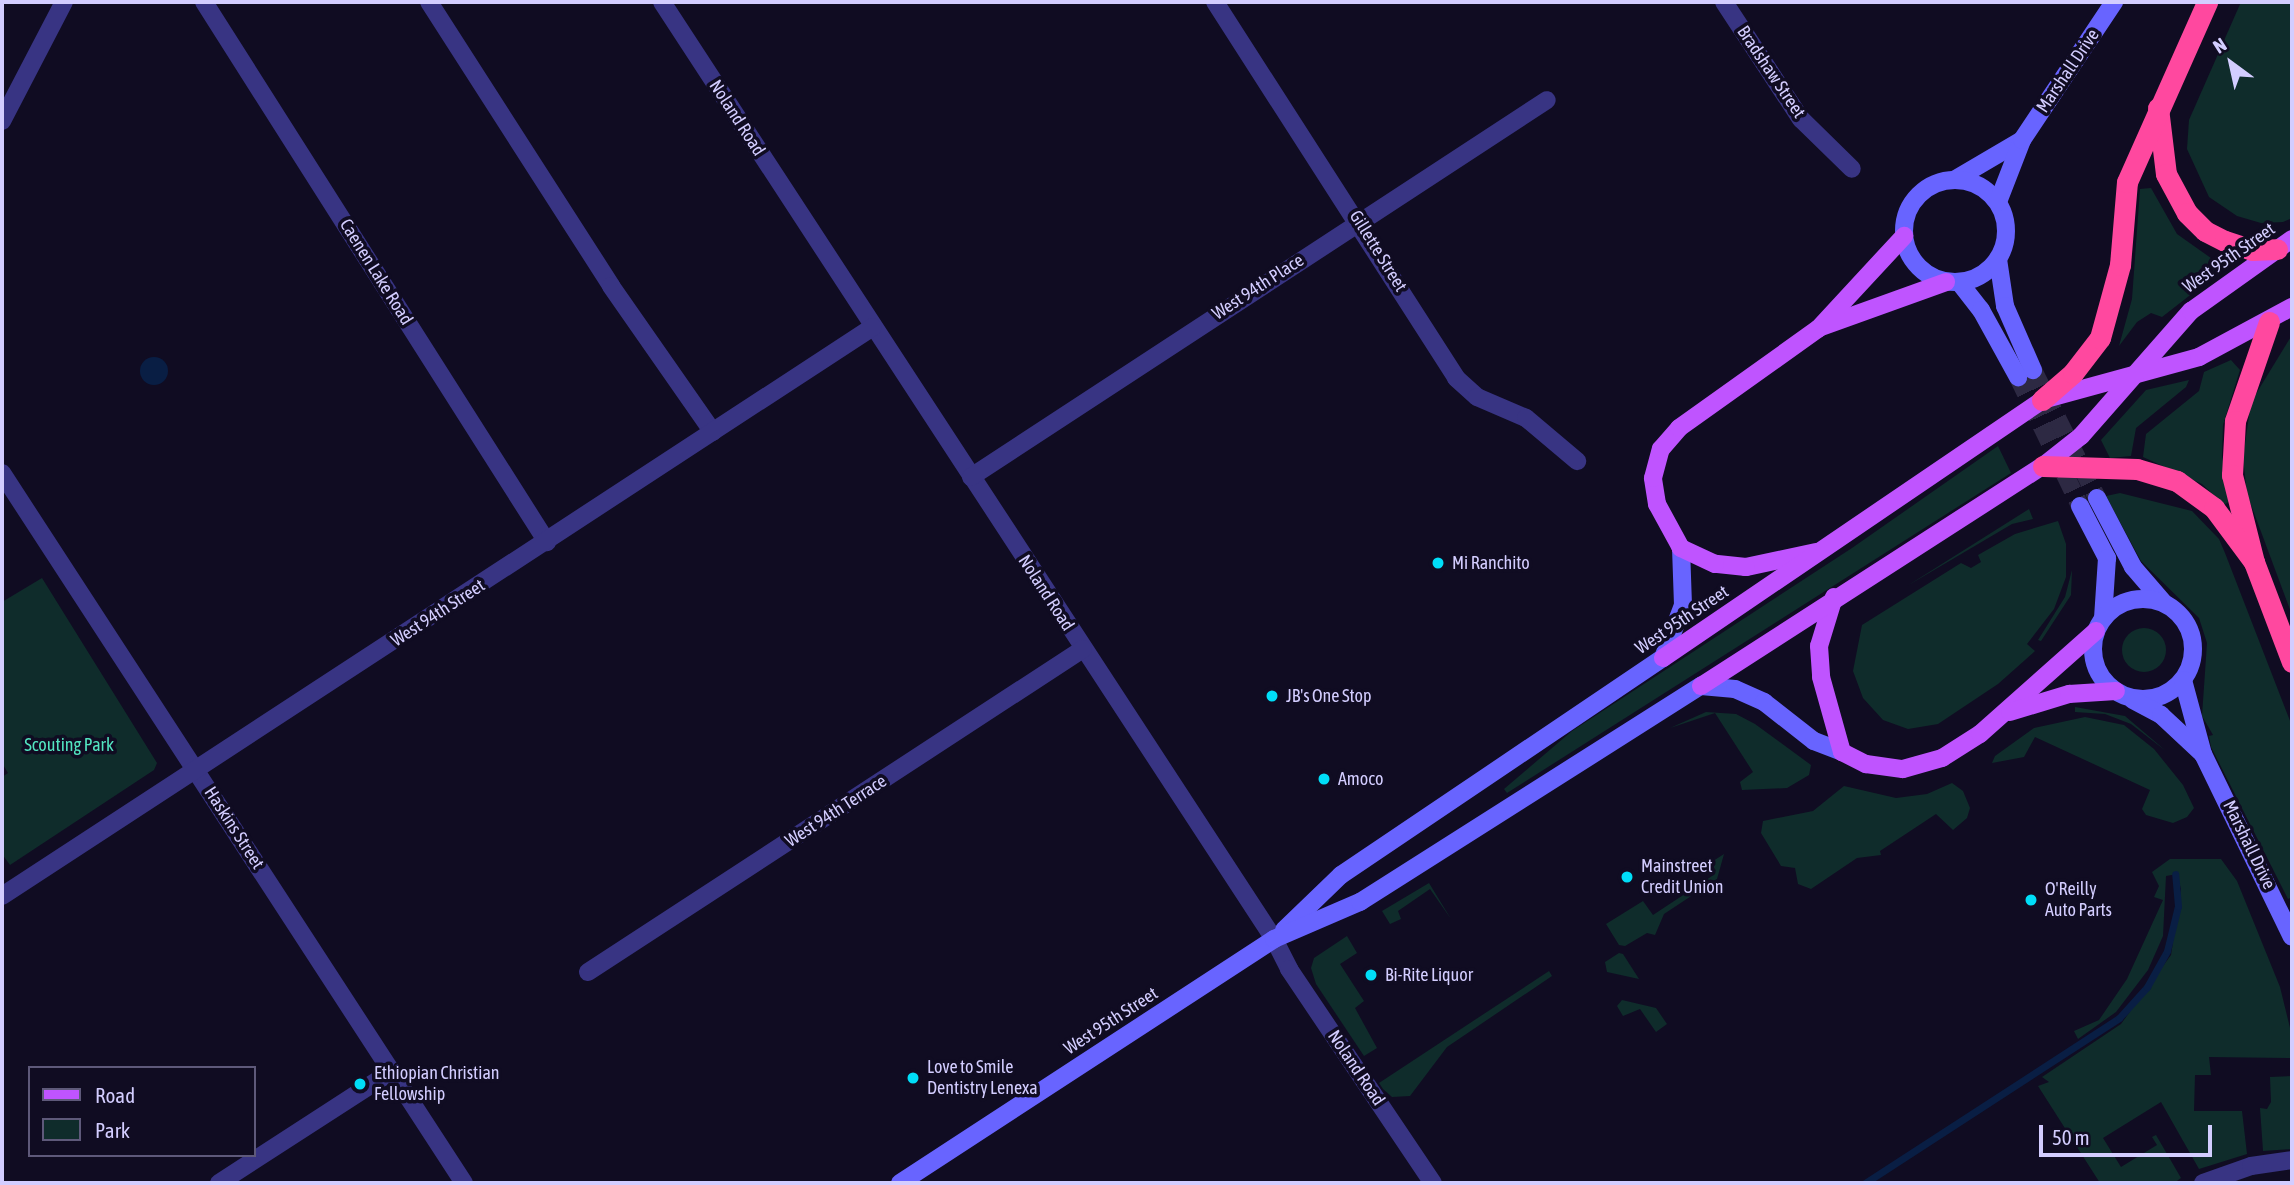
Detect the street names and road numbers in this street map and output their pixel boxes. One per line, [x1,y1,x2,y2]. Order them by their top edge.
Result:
street label: Bradshaw Street [1732,22,1810,122]
street label: Marshall Drive [2032,25,2104,117]
street label: Noland Road [704,76,770,160]
street label: Gillette Street [1345,206,1411,296]
street label: Caenen Lake Road [335,215,417,329]
street label: West 95th Street [2179,218,2279,298]
street label: West 94th Place [1208,249,1308,325]
street label: Noland Road [1013,551,1079,635]
street label: West 94th Street [387,575,489,651]
street label: West 95th Street [1631,581,1733,659]
street label: West 94th Terrace [781,770,891,852]
street label: Haskins Street [199,783,269,873]
street label: Marshall Drive [2218,797,2280,893]
street label: West 95th Street [1060,983,1162,1059]
street label: Noland Road [1323,1026,1389,1110]

